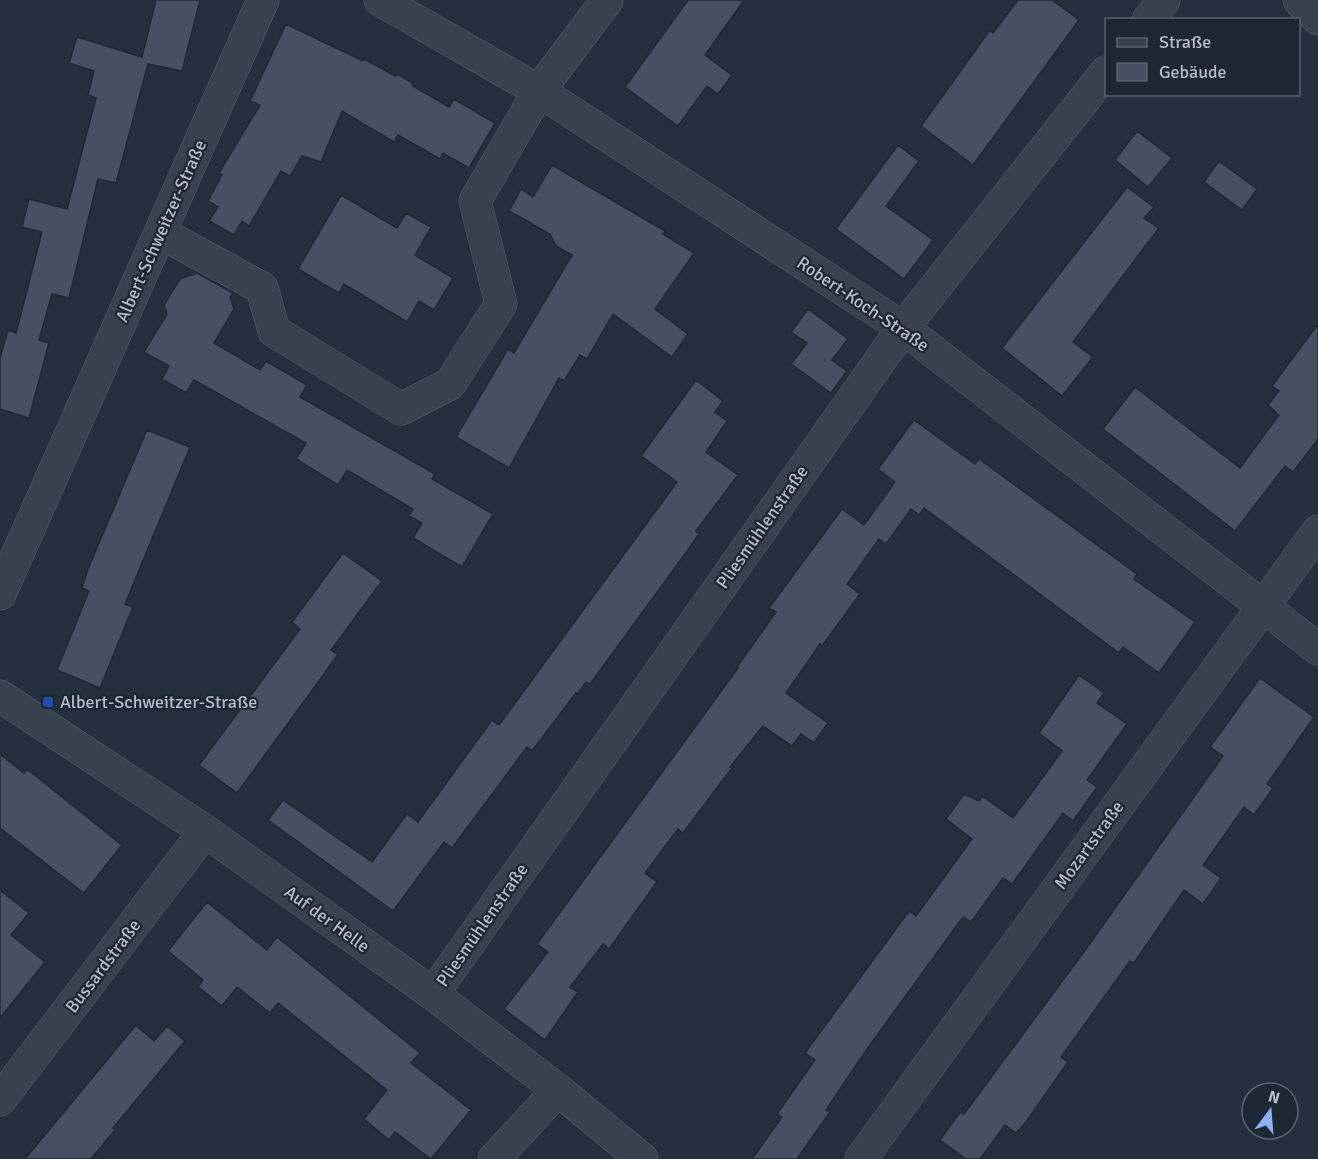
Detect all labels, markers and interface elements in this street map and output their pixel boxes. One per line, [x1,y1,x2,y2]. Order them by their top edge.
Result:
legend [1105,18,1300,96]
text: Straße [1159,31,1211,53]
text: Gebäude [1159,61,1227,83]
street label: Albert-Schweitzer-Straße [111,136,211,326]
street label: Robert-Koch-Straße [793,252,933,356]
street label: Pliesmühlenstraße [711,461,813,593]
place label: Albert-Schweitzer-Straße [60,691,257,713]
marker: Albert-Schweitzer-Straße [41,695,55,709]
street label: Mozartstraße [1049,796,1129,894]
street label: Pliesmühlenstraße [431,859,533,991]
street label: Auf der Helle [280,881,374,957]
street label: Bussardstraße [61,915,145,1017]
north arrow [1240,1081,1300,1141]
text: N [1266,1086,1282,1109]

